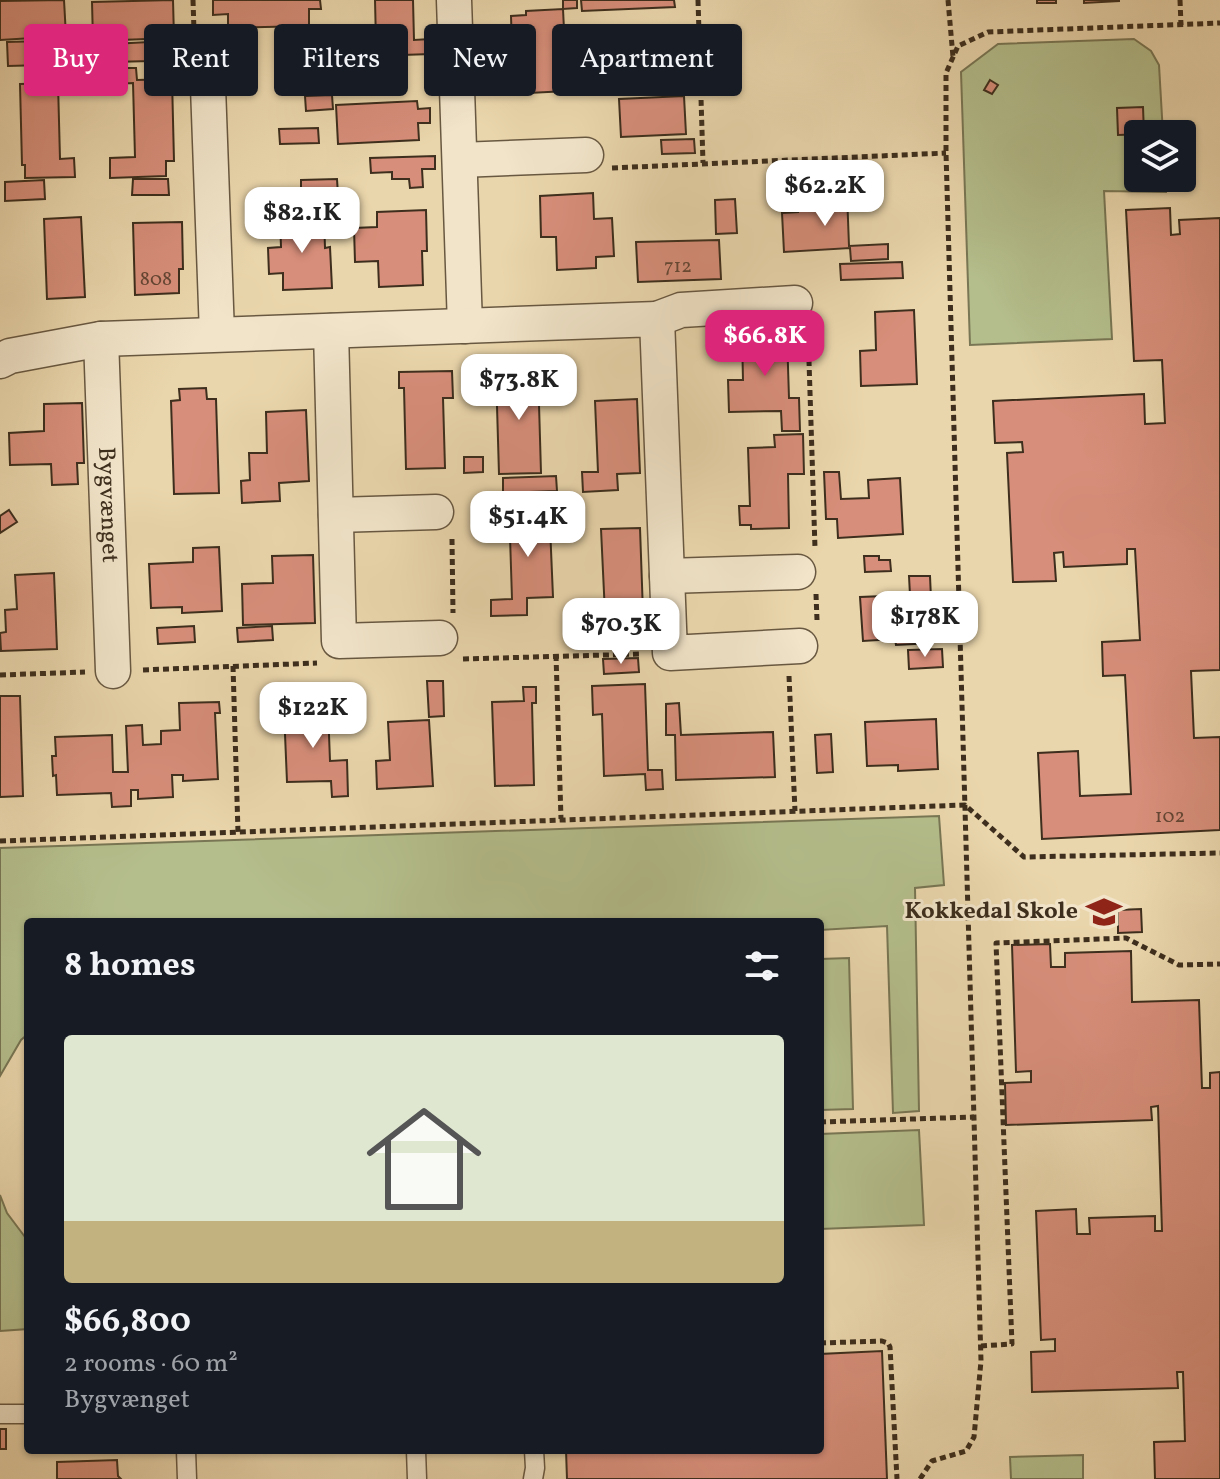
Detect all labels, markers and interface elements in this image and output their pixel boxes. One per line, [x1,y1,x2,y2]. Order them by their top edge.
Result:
chip: Buy [24,24,128,96]
chip: Rent [144,24,258,96]
chip: Filters [274,24,408,96]
chip: New [424,24,536,96]
chip: Apartment [552,24,742,96]
map controls [1124,120,1196,192]
button: layers [1124,120,1196,192]
pin: $62.2K [760,160,890,228]
text: $62.2K [784,168,866,204]
pin: $82.1K [237,187,367,255]
text: $82.1K [263,195,341,231]
house number: 712 [664,253,692,281]
house number: 808 [140,266,172,294]
pin: $66.8K [700,310,830,378]
text: $66.8K [723,318,807,354]
pin: $73.8K [454,354,584,422]
text: $73.8K [479,362,559,398]
street label: Bygvænget [88,446,126,564]
pin: $51.4K [463,491,593,559]
text: $51.4K [488,499,568,535]
pin: $178K [869,591,981,659]
pin: $70.3K [556,598,686,666]
text: $178K [890,599,960,635]
text: $70.3K [580,606,662,642]
pin: $122K [257,682,369,750]
text: $122K [278,690,348,726]
house number: 102 [1155,803,1185,831]
school or university icon: Kokkedal Skole [1085,893,1123,931]
place label: Kokkedal Skole [905,895,1078,929]
text: 8 homes [64,943,196,990]
icon: filters [740,944,784,988]
icon: home [352,1087,496,1231]
text: $66,800 [64,1299,191,1346]
text: 2 rooms · 60 m² [64,1346,238,1382]
text: Bygvænget [64,1382,190,1418]

